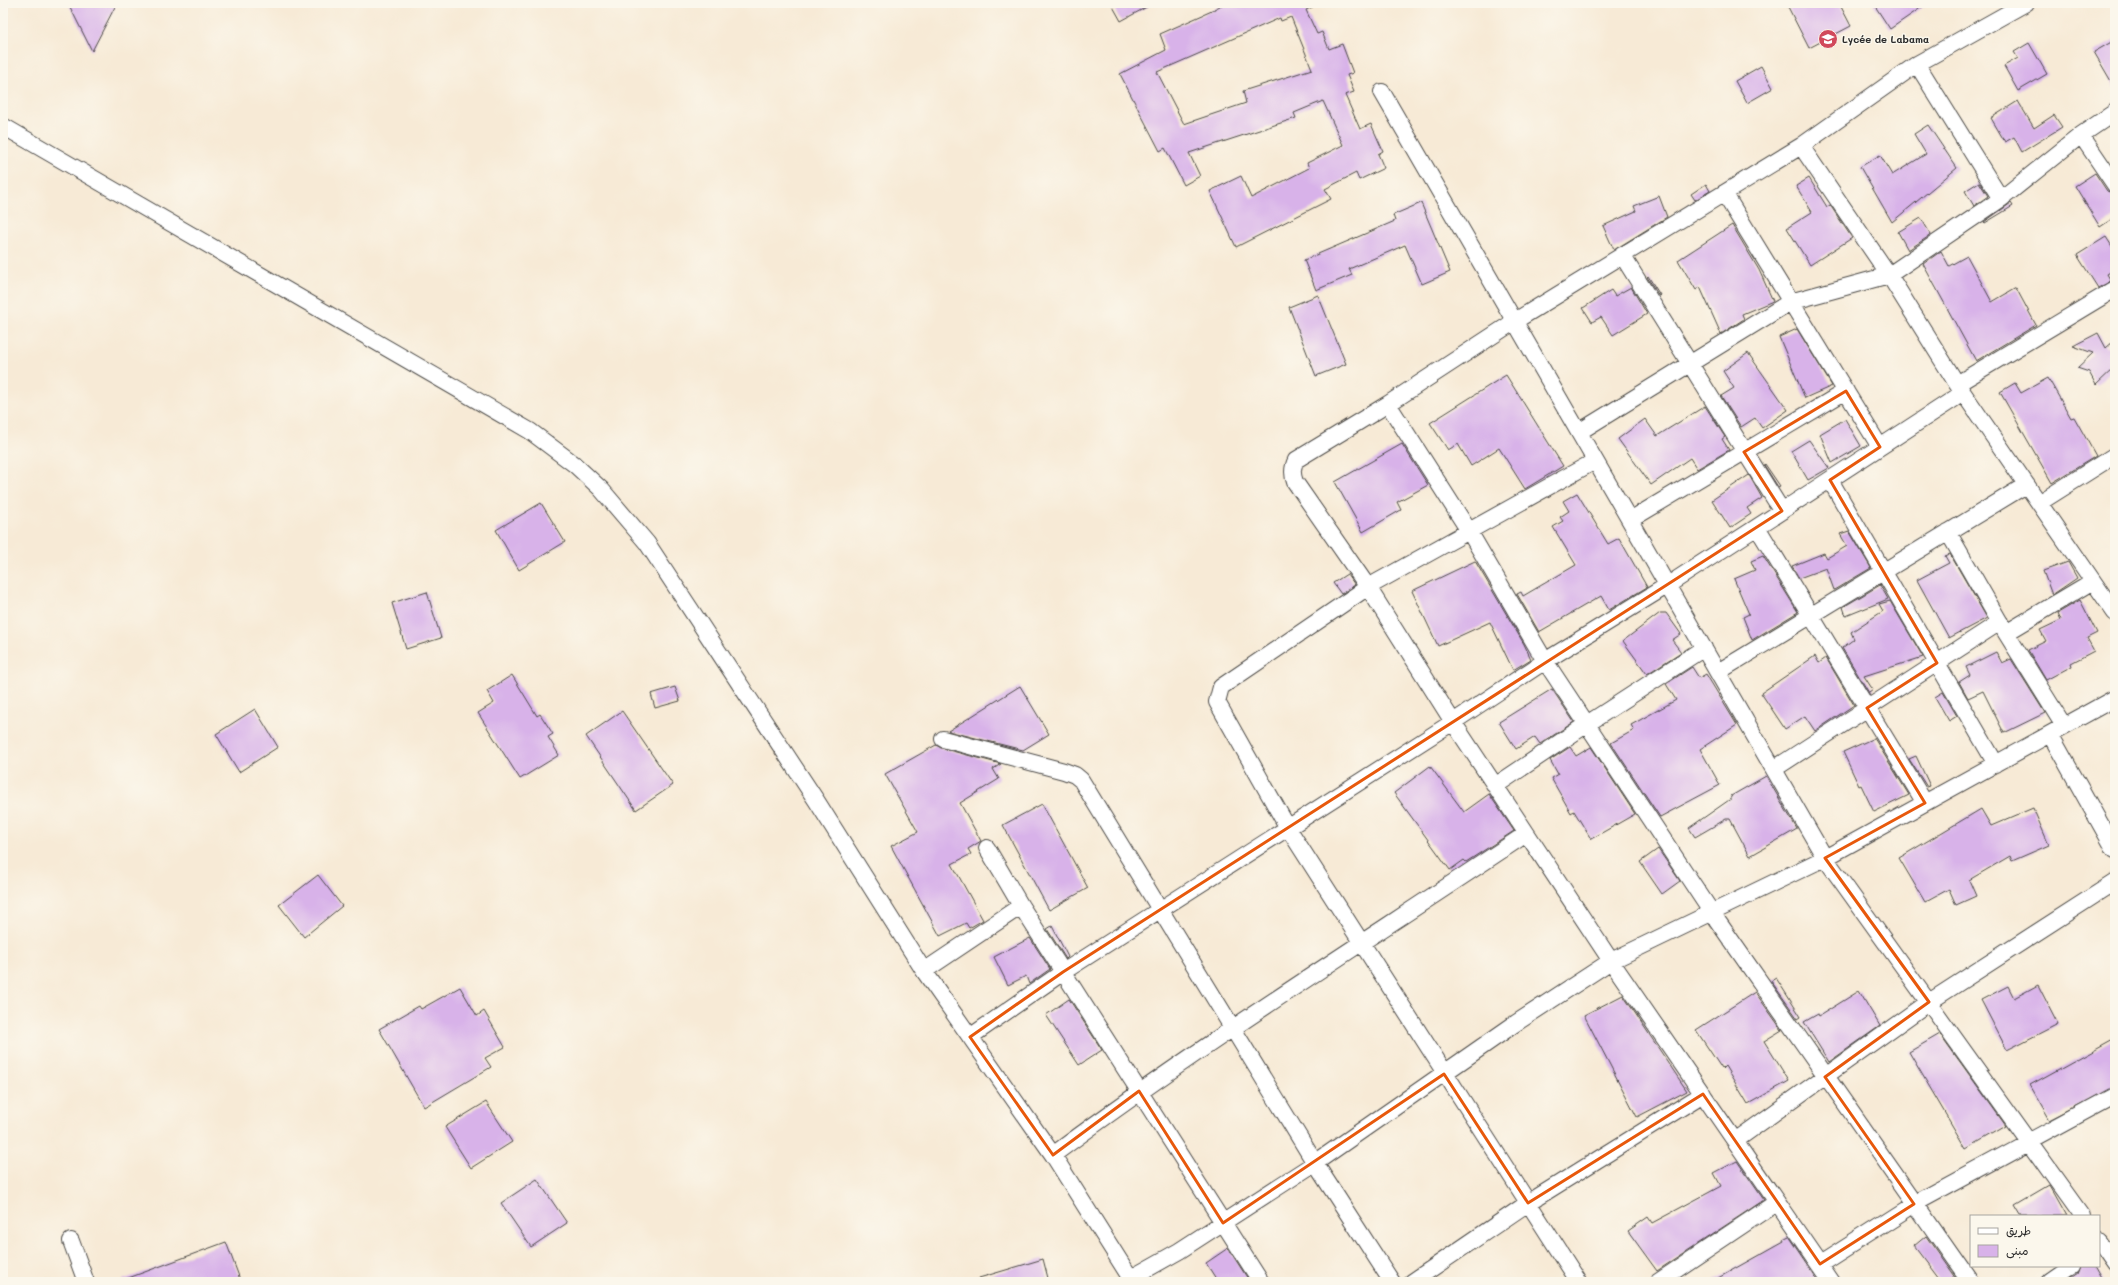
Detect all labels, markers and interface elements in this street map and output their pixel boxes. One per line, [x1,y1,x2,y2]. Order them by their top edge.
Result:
school or university icon: Lycée de Labama [1817,28,1839,50]
place label: Lycée de Labama [1842,32,1929,46]
legend [1970,1215,2100,1267]
text: طريق [2006,1222,2031,1238]
text: مبنى [2006,1242,2029,1259]

